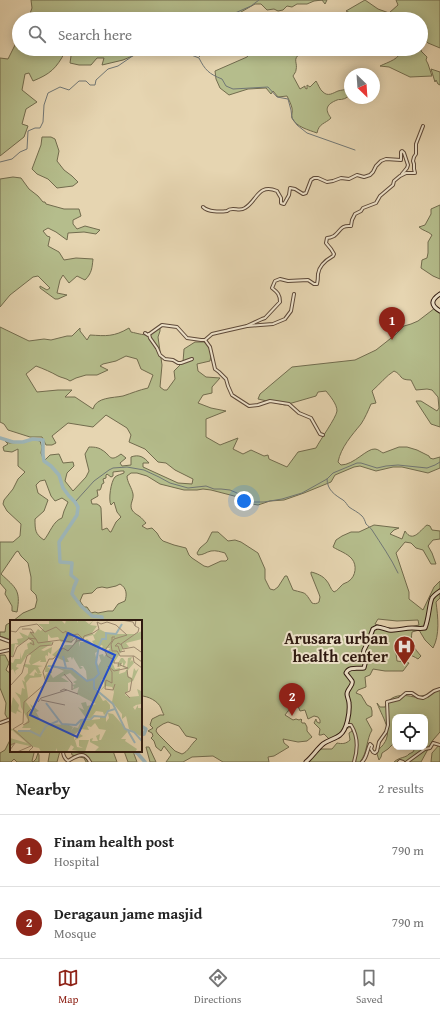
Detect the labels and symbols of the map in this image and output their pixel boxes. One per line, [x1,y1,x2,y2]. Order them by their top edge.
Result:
north arrow [344,68,380,104]
pin: 1 [379,307,405,340]
your location [234,491,254,511]
inset map [10,620,142,752]
place label: Arusara urban health center [284,626,389,668]
hospital icon: Arusara urban health center [391,634,417,667]
pin: 2 [279,683,305,716]

